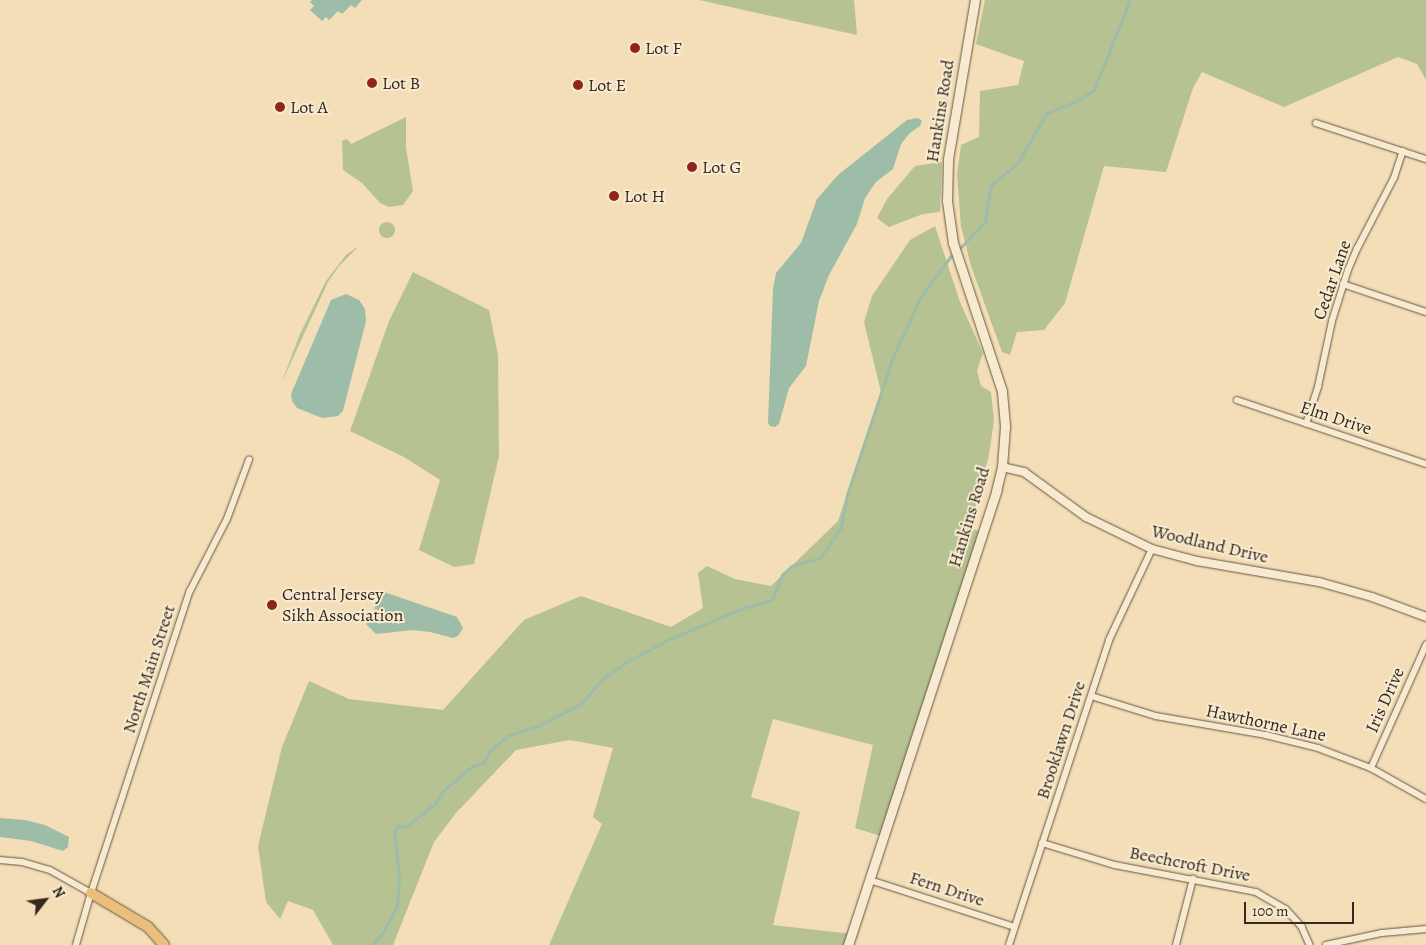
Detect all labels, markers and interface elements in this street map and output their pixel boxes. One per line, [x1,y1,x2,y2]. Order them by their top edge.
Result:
place label: Lot F [645,37,682,59]
marker: Lot F [629,42,641,54]
street label: Hankins Road [921,58,959,164]
place label: Lot B [382,72,420,94]
place label: Lot E [588,74,626,96]
marker: Lot B [366,77,378,89]
marker: Lot E [572,79,584,91]
place label: Lot A [290,96,328,118]
marker: Lot A [274,101,286,113]
place label: Lot G [702,156,742,178]
marker: Lot G [686,161,698,173]
place label: Lot H [624,185,665,207]
marker: Lot H [608,190,620,202]
street label: Cedar Lane [1308,237,1356,323]
street label: Elm Drive [1297,396,1375,440]
street label: Hankins Road [944,464,994,570]
street label: Woodland Drive [1149,520,1271,568]
place label: Central Jersey Sikh Association [282,584,403,626]
marker: Central Jersey Sikh Association [266,599,278,611]
street label: North Main Street [118,602,180,736]
street label: Iris Drive [1361,664,1409,736]
street label: Brooklawn Drive [1032,678,1090,802]
street label: Hawthorne Lane [1204,700,1328,746]
street label: Beechcroft Drive [1128,842,1252,886]
street label: Fern Drive [907,867,987,911]
north arrow [20,875,70,925]
text: N [48,883,69,901]
scale bar [1246,892,1356,924]
text: 100 m [1252,901,1289,921]

